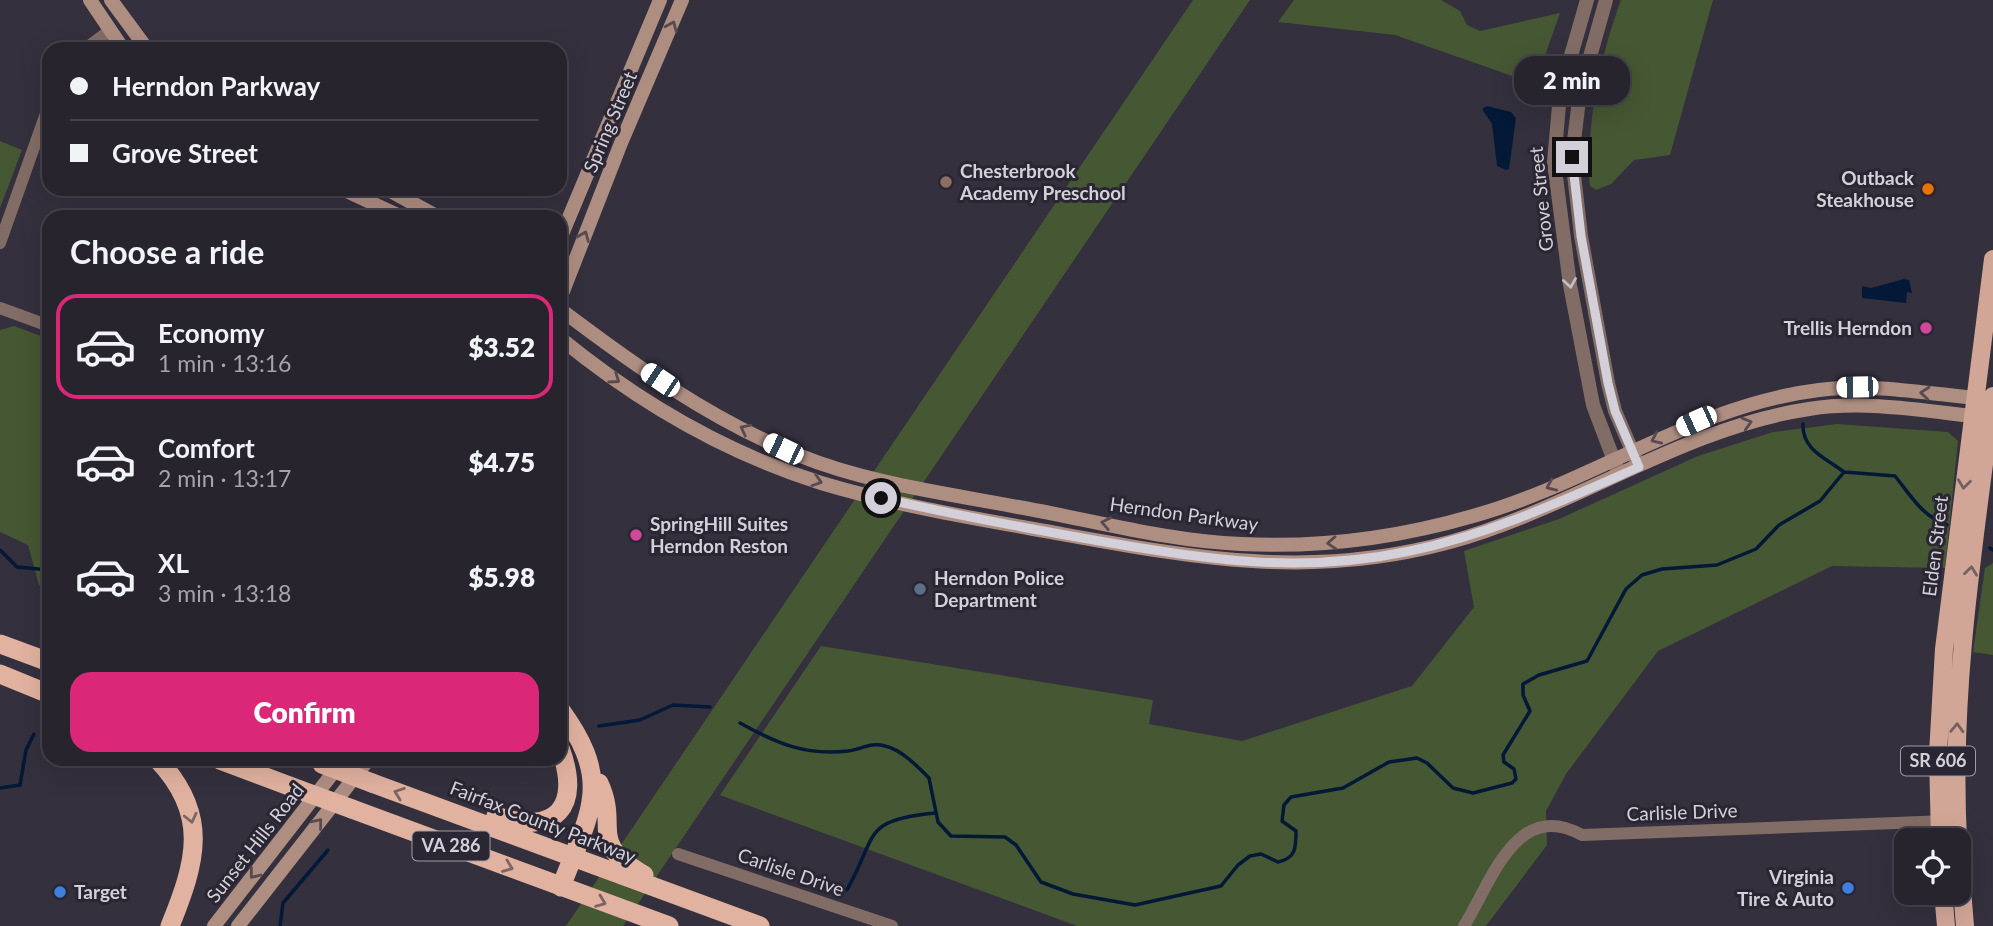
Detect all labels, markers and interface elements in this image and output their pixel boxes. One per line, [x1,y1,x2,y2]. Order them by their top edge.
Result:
one-way arrow [663,20,677,32]
callout: 2 min [1514,55,1630,104]
text: 2 min [1543,66,1601,94]
street label: Spring Street [578,68,641,176]
text: Herndon Parkway [112,70,320,102]
text: Grove Street [112,137,258,169]
route end [1556,141,1588,173]
street label: Grove Street [1524,145,1557,253]
place label: Chesterbrook Academy Preschool [959,159,1126,204]
place label: Outback Steakhouse [1816,166,1915,211]
marker: Chesterbrook Academy Preschool [938,174,954,190]
marker: Outback Steakhouse [1920,181,1936,197]
one-way arrow [576,230,590,242]
text: Choose a ride [70,232,264,271]
one-way arrow [1562,277,1577,289]
icon: car [74,315,137,378]
place label: Trellis Herndon [1784,316,1912,339]
text: Economy [158,317,264,349]
marker: Trellis Herndon [1918,320,1934,336]
text: $3.52 [468,331,535,363]
text: 1 min · 13:16 [158,349,291,377]
car [637,360,684,400]
one-way arrow [607,371,620,383]
car [1836,376,1879,398]
one-way arrow [1919,386,1930,401]
car [1673,403,1720,439]
one-way arrow [1741,417,1753,432]
one-way arrow [740,424,753,438]
icon: car [74,430,137,493]
car [760,430,807,468]
one-way arrow [1651,431,1664,445]
text: Comfort [158,432,255,464]
text: $4.75 [468,446,535,478]
text: 2 min · 13:17 [158,464,291,492]
one-way arrow [810,473,822,487]
one-way arrow [1546,478,1558,492]
one-way arrow [1957,478,1972,490]
route start [865,482,897,514]
street label: Herndon Parkway [1108,492,1260,535]
street label: Elden Street [1917,494,1952,598]
place label: SpringHill Suites Herndon Reston [650,512,788,557]
one-way arrow [1100,517,1112,532]
marker: SpringHill Suites Herndon Reston [628,527,644,543]
one-way arrow [1326,535,1337,550]
icon: car [74,545,137,608]
text: XL [158,547,189,579]
text: $5.98 [468,561,535,593]
one-way arrow [1964,565,1979,577]
place label: Herndon Police Department [934,566,1064,611]
text: 3 min · 13:18 [158,579,291,607]
marker: Herndon Police Department [912,581,928,597]
button: Confirm [70,672,539,752]
one-way arrow [1950,722,1965,733]
road number: SR 606 [1901,746,1975,776]
street label: Fairfax County Parkway [447,776,639,868]
street label: Sunset Hills Road [201,779,308,907]
one-way arrow [393,787,405,801]
street label: Carlisle Drive [1626,798,1738,825]
one-way arrow [183,812,197,824]
one-way arrow [310,819,323,831]
map controls [1894,828,1971,905]
button: locate [1894,828,1971,905]
road number: VA 286 [412,832,490,860]
street label: Carlisle Drive [735,843,847,900]
one-way arrow [501,859,513,873]
place label: Virginia Tire & Auto [1737,865,1834,910]
one-way arrow [250,866,263,879]
place label: Target [74,880,127,903]
marker: Virginia Tire & Auto [1840,880,1856,896]
marker: Target [52,884,68,900]
one-way arrow [594,894,606,908]

